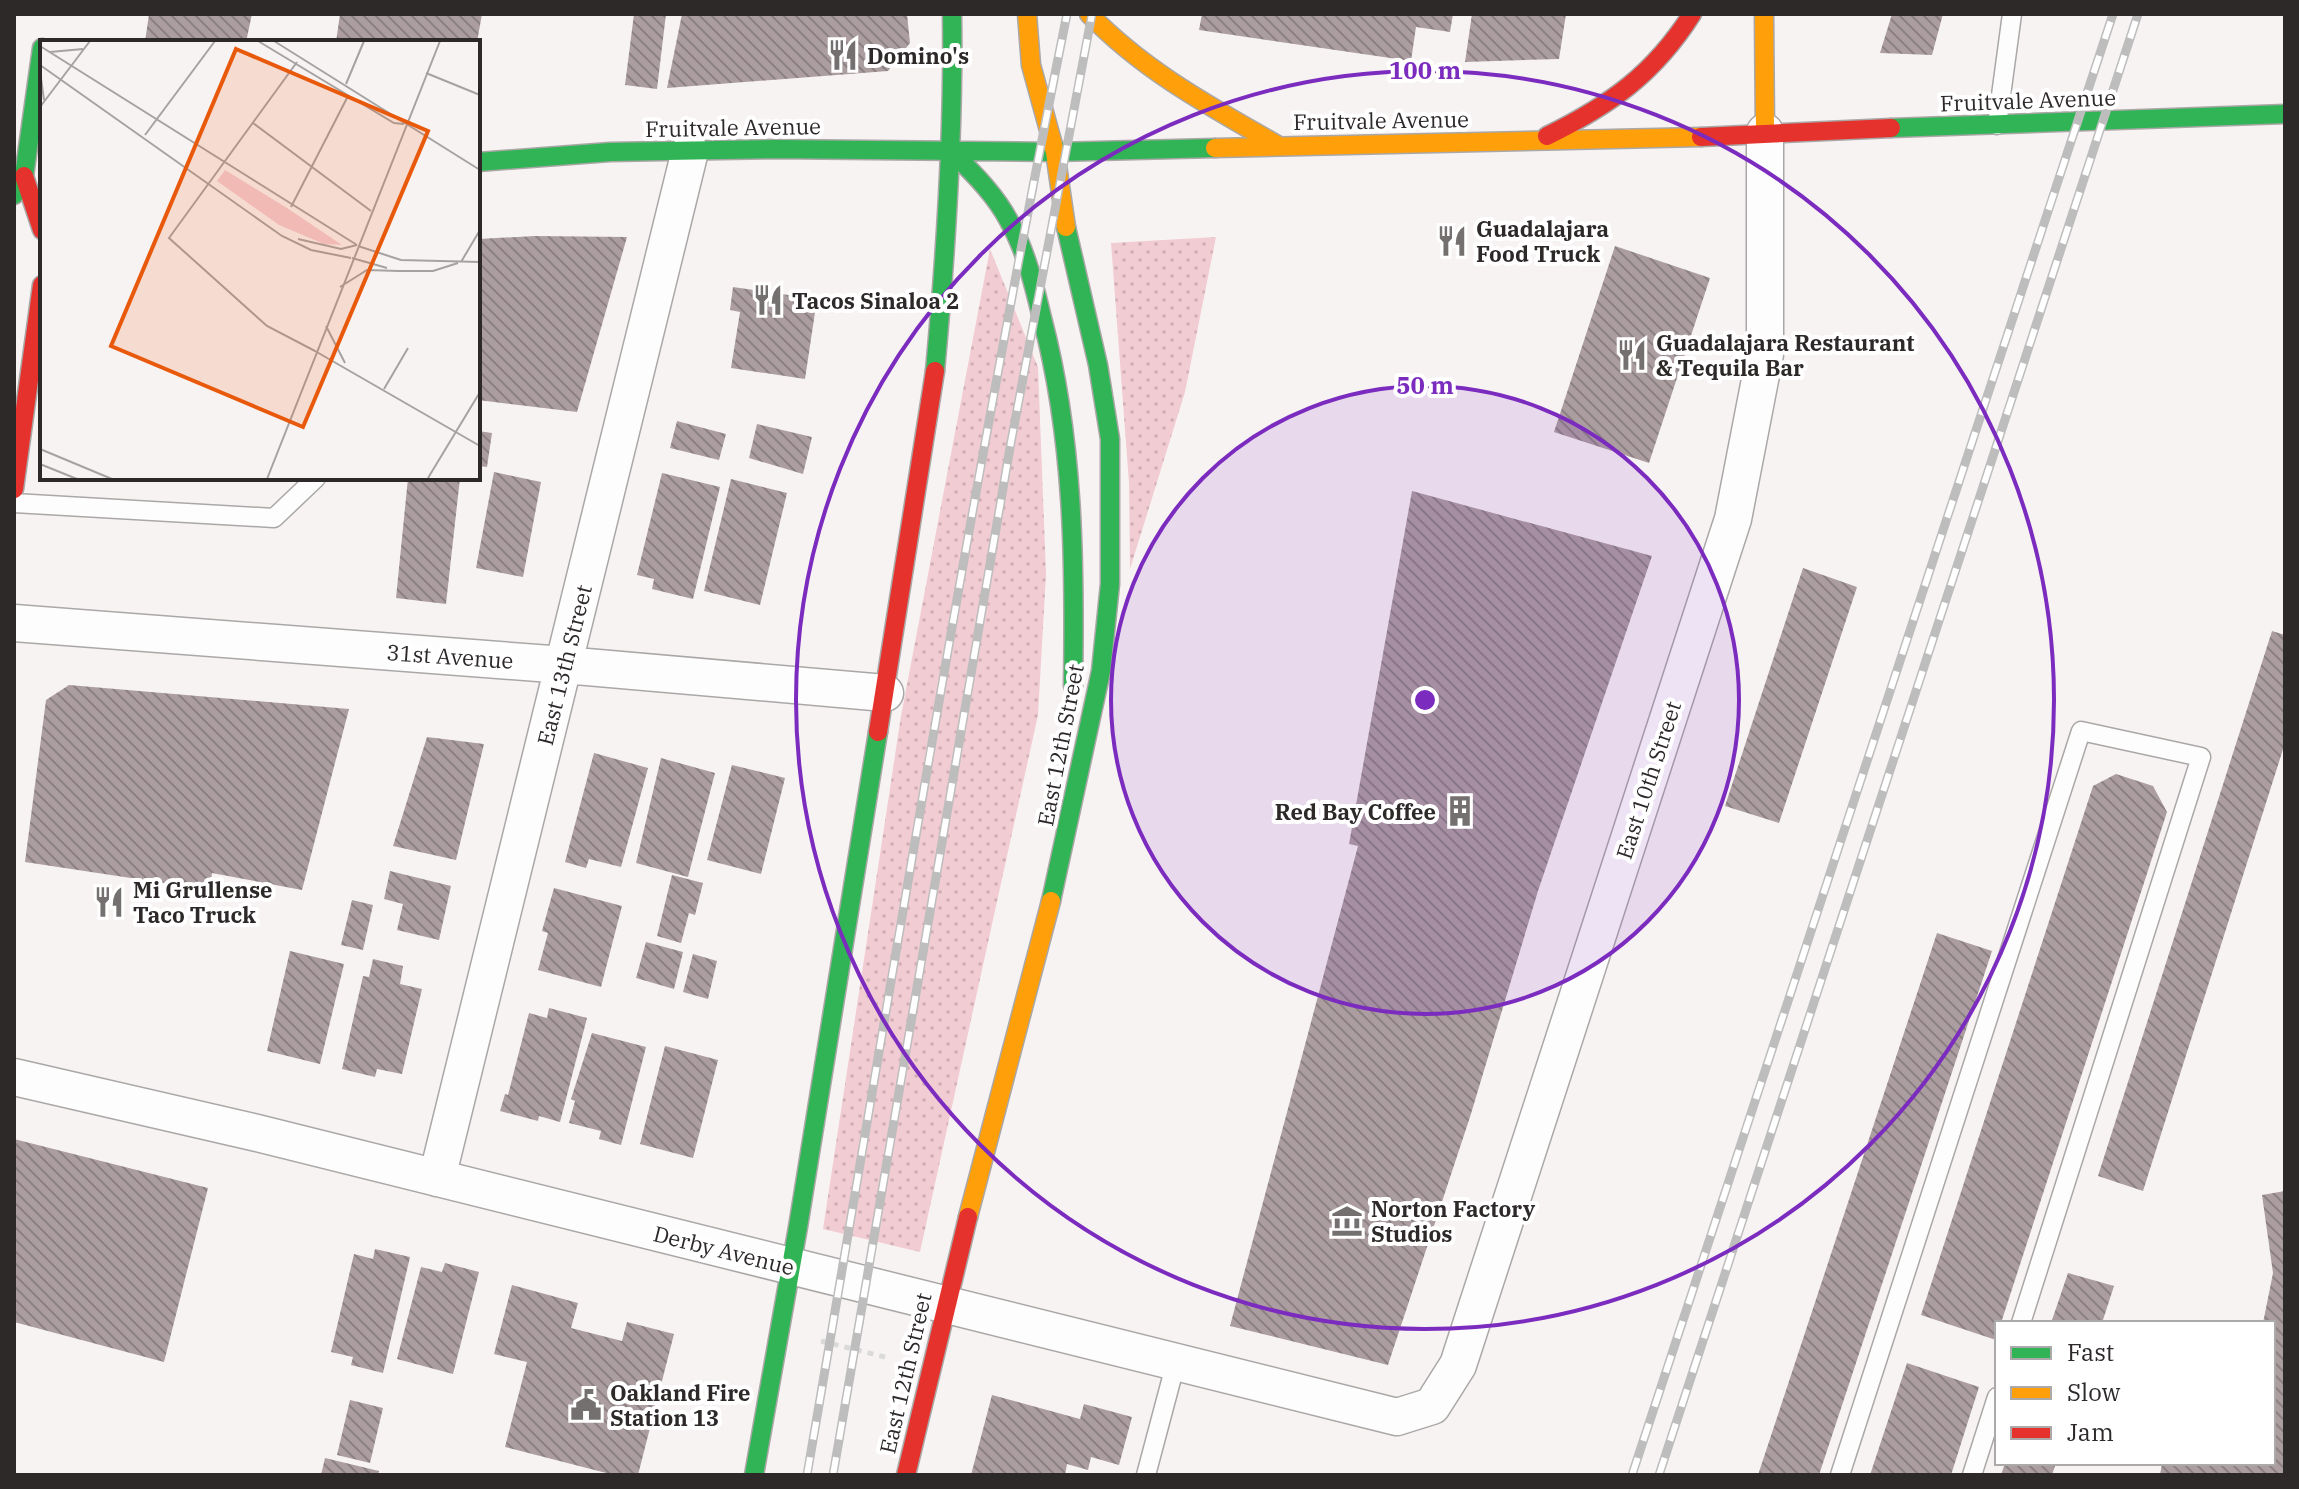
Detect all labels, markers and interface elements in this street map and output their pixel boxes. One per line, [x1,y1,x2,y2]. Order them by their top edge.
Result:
restaurant icon: Domino's [826,38,860,72]
inset map [40,40,480,480]
place label: Domino's [867,41,969,70]
text: 100 m [1389,54,1461,86]
street label: Fruitvale Avenue [1940,82,2116,118]
street label: Fruitvale Avenue [1293,104,1469,136]
street label: Fruitvale Avenue [645,111,821,143]
place label: Guadalajara Food Truck [1476,214,1609,268]
restaurant icon: Guadalajara Food Truck [1435,224,1469,258]
restaurant icon: Tacos Sinaloa 2 [751,283,785,317]
place label: Tacos Sinaloa 2 [792,286,959,315]
place label: Guadalajara Restaurant & Tequila Bar [1656,328,1914,382]
restaurant icon: Guadalajara Restaurant & Tequila Bar [1615,338,1649,372]
text: 50 m [1396,369,1454,401]
street label: East 13th Street [530,582,598,748]
street label: 31st Avenue [386,637,514,675]
street label: East 12th Street [1030,661,1090,828]
centre of rings [1411,686,1439,714]
street label: East 10th Street [1609,697,1687,863]
building icon: Red Bay Coffee [1443,794,1477,828]
place label: Red Bay Coffee [1275,797,1436,826]
place label: Mi Grullense Taco Truck [133,875,273,929]
restaurant icon: Mi Grullense Taco Truck [92,885,126,919]
place label: Norton Factory Studios [1371,1194,1536,1248]
museum icon: Norton Factory Studios [1330,1204,1364,1238]
street label: Derby Avenue [650,1218,798,1282]
street label: East 12th Street [872,1289,938,1456]
legend [1995,1321,2275,1465]
text: Fast [2067,1336,2114,1368]
text: Slow [2067,1376,2121,1408]
place label: Oakland Fire Station 13 [610,1378,750,1432]
public building icon: Oakland Fire Station 13 [569,1388,603,1422]
text: Jam [2067,1416,2114,1448]

